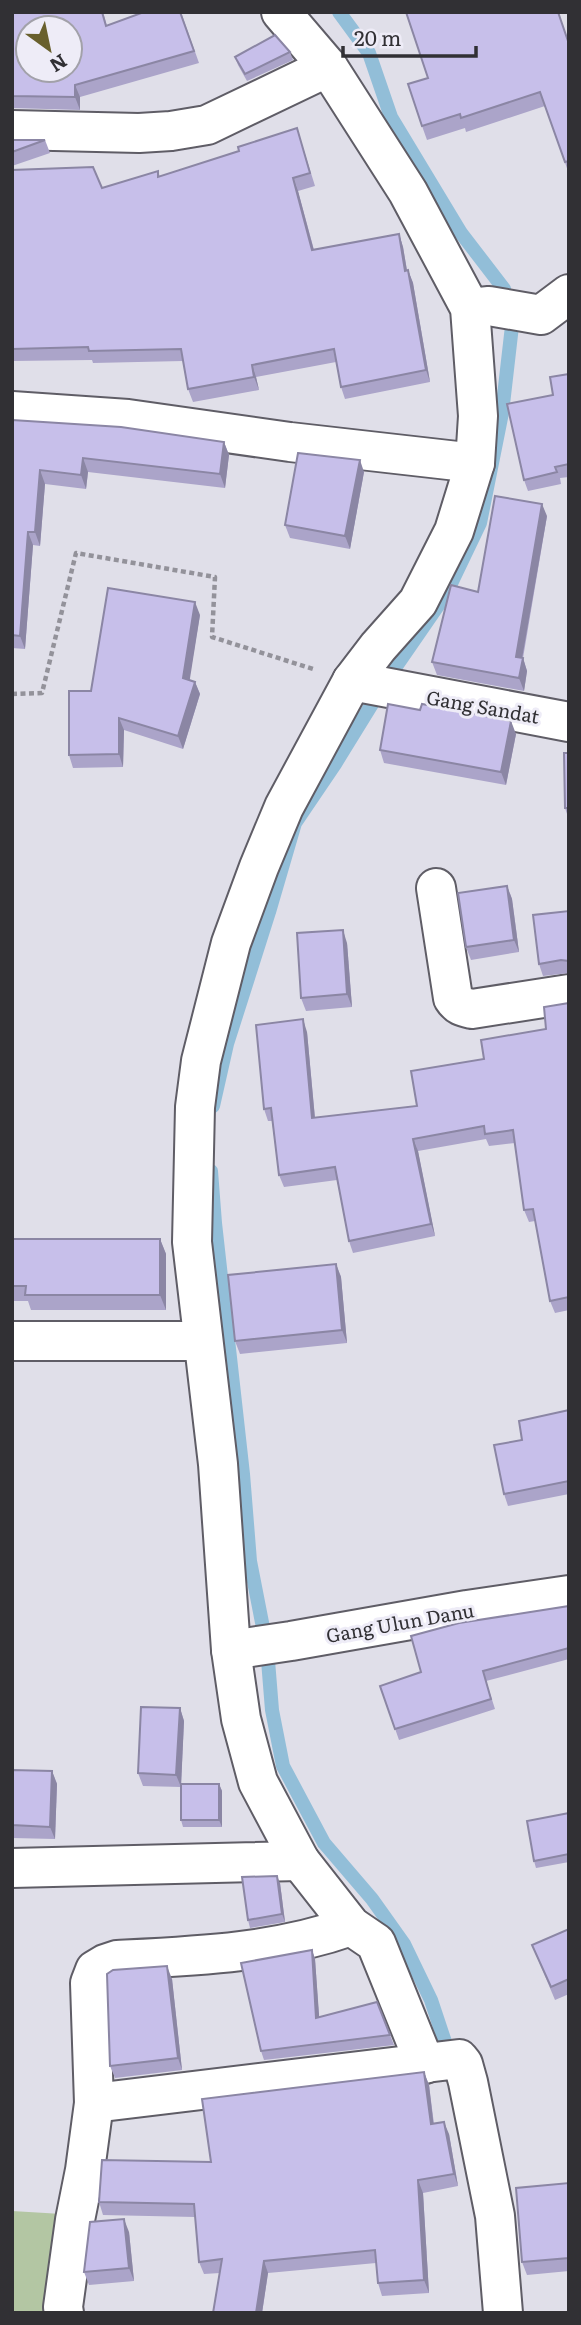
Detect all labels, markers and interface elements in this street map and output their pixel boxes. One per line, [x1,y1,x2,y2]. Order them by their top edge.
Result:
north arrow [14,14,84,84]
scale bar [343,14,476,58]
text: 20 m [354,21,401,52]
text: N [44,48,73,80]
street label: Gang Sandat [424,682,542,730]
street label: Gang Ulun Danu [324,1595,476,1649]

